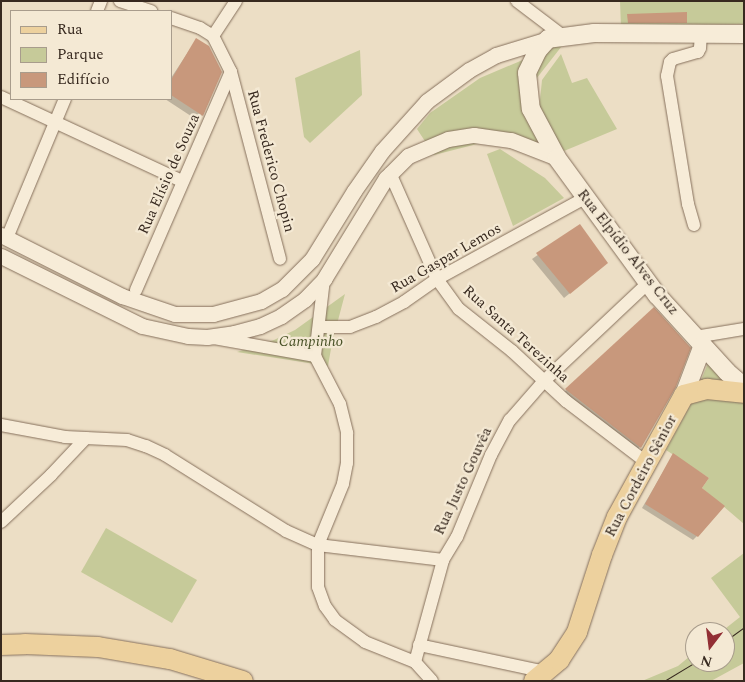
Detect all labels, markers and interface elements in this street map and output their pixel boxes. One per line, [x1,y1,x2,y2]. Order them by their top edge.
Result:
legend [10,10,172,100]
text: Rua [57,18,83,41]
text: Parque [57,43,104,66]
text: Edifício [57,68,110,91]
street label: Rua Frederico Chopin [243,88,299,234]
street label: Rua Elísio de Souza [134,111,204,237]
street label: Rua Elpídio Alves Cruz [573,186,683,318]
street label: Rua Gaspar Lemos [388,219,504,297]
street label: Rua Santa Terezinha [459,282,573,386]
park label: Campinho [279,333,343,351]
street label: Rua Cordeiro Sênior [601,412,681,540]
street label: Rua Justo Gouvêa [430,424,496,538]
north arrow [685,622,735,672]
text: N [698,649,714,673]

